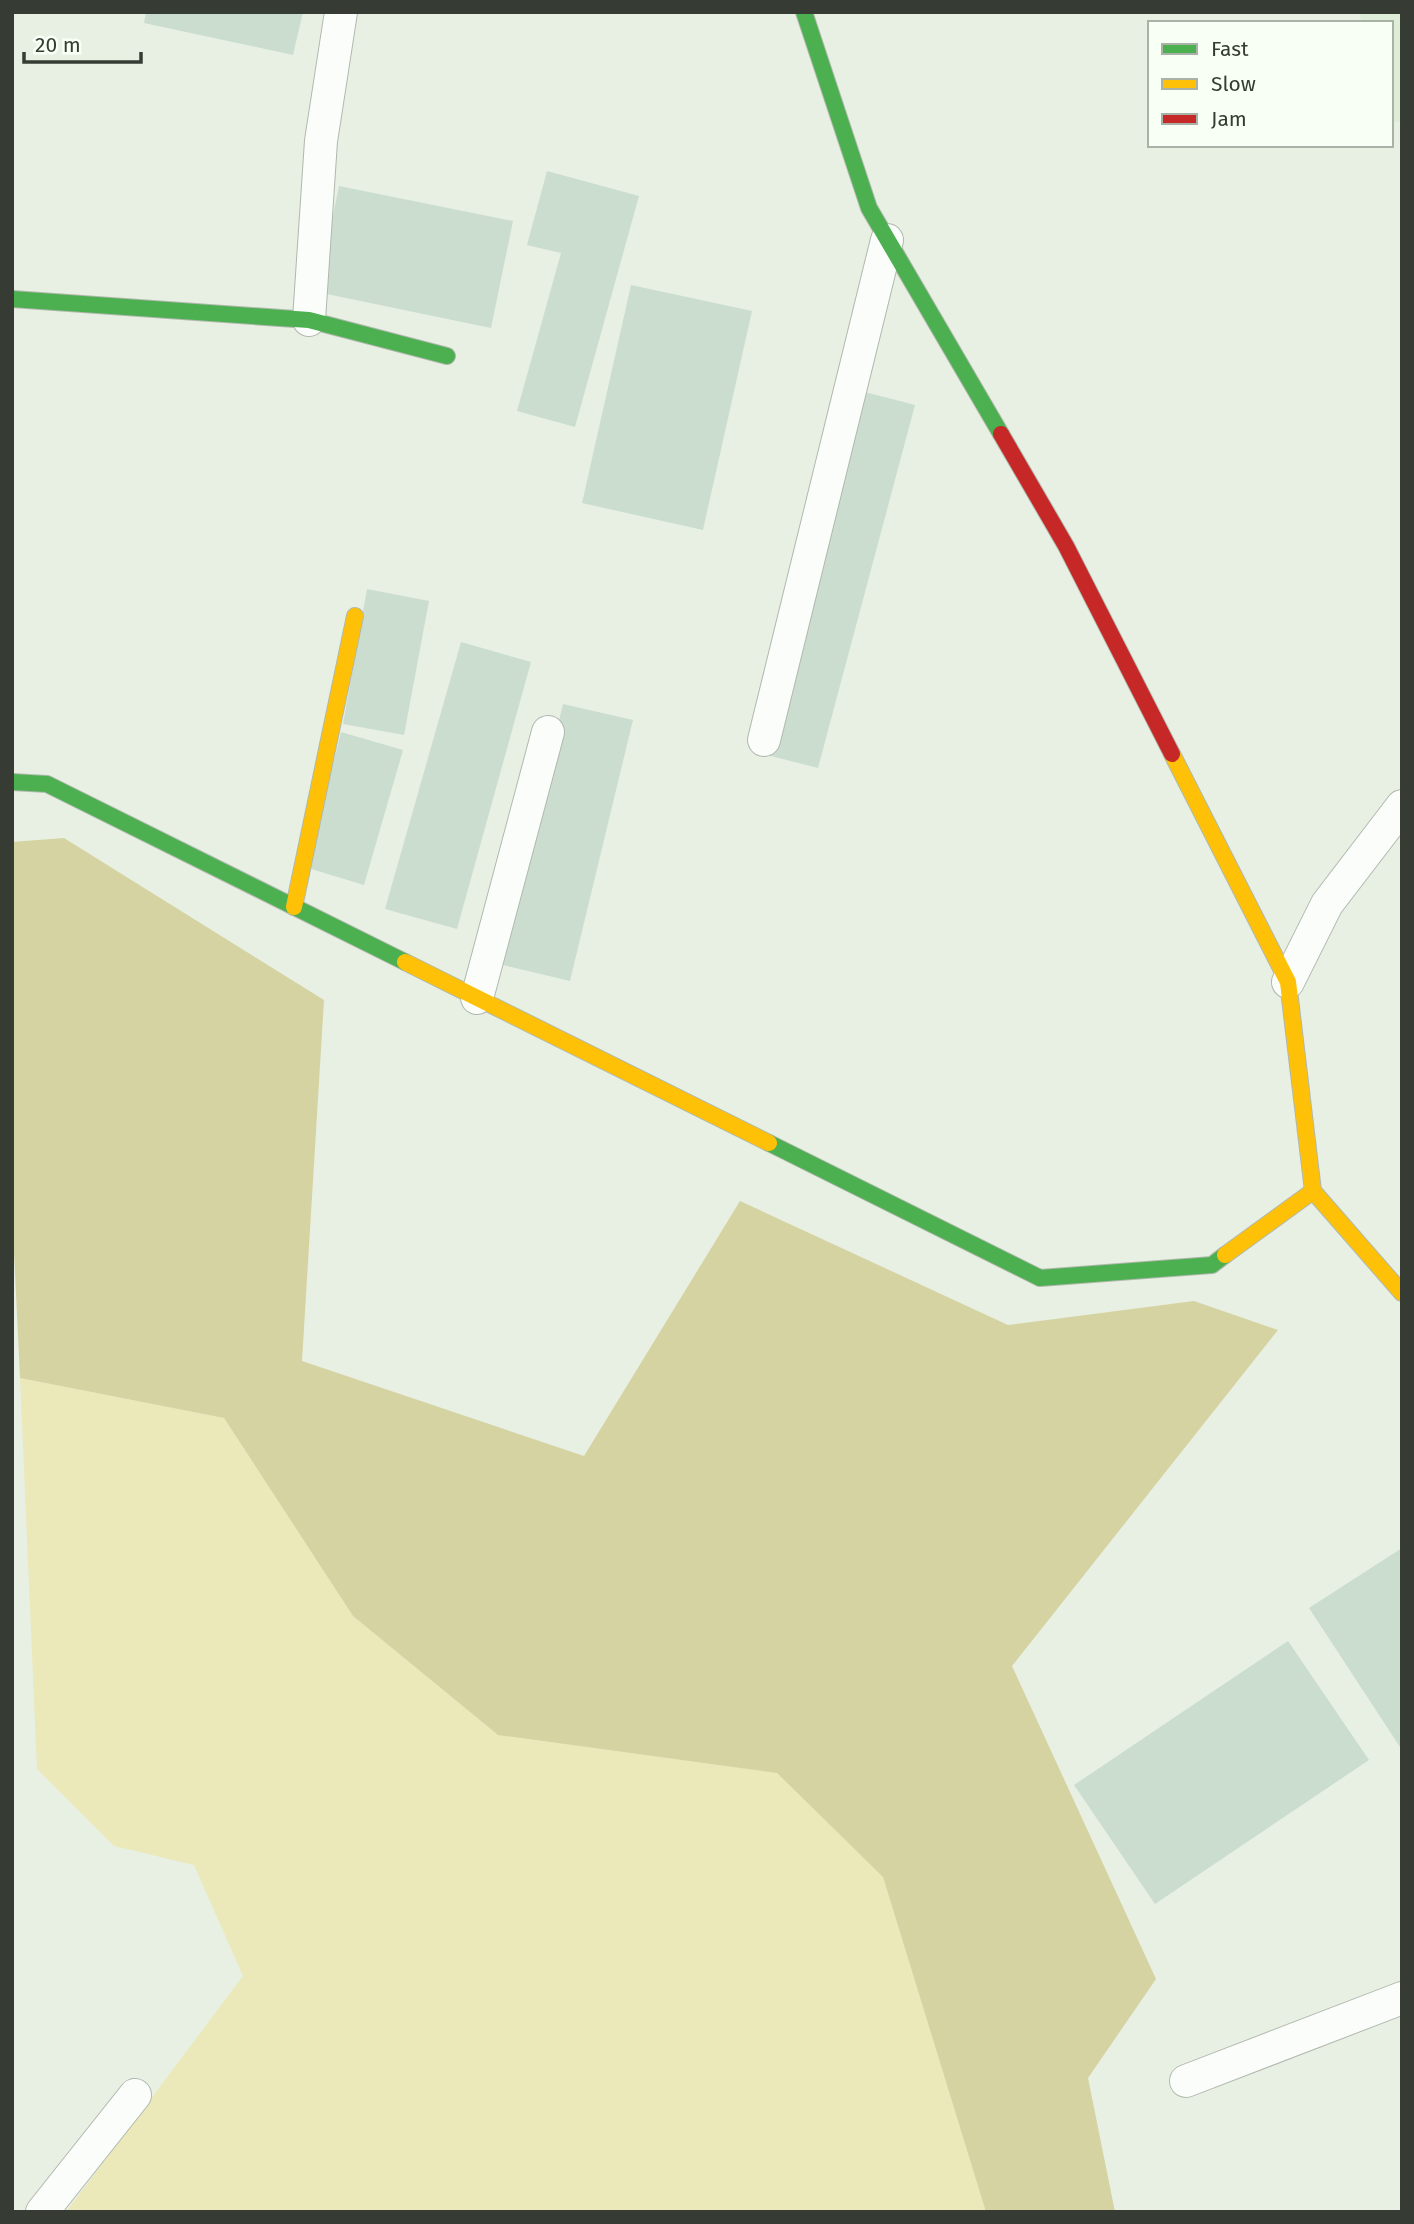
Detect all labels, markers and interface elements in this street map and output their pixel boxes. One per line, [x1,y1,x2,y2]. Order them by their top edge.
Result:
scale bar [24,21,142,65]
legend [1148,21,1393,147]
text: 20 m [35,32,81,58]
text: Fast [1211,36,1249,62]
text: Slow [1211,71,1256,97]
text: Jam [1211,106,1247,132]

